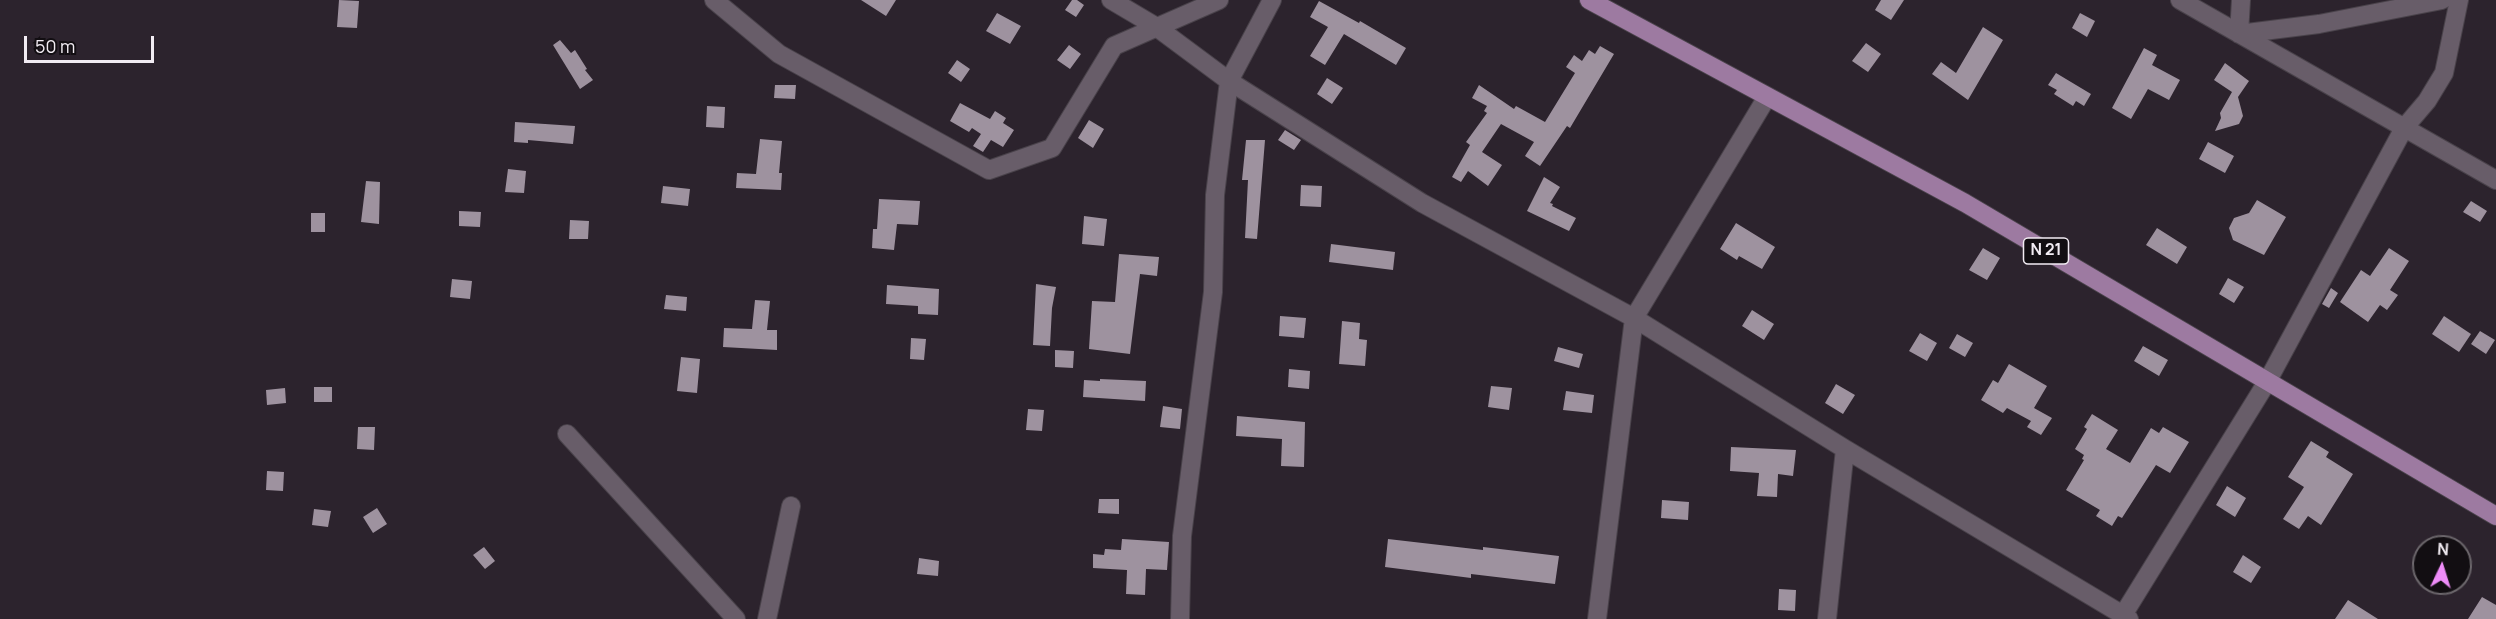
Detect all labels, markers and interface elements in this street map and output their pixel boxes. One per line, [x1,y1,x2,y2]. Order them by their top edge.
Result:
scale bar [27,24,158,62]
text: 50 m [35,34,75,58]
road number: N 21 [2024,238,2068,264]
north arrow [2412,535,2472,595]
text: N [2437,538,2450,560]

